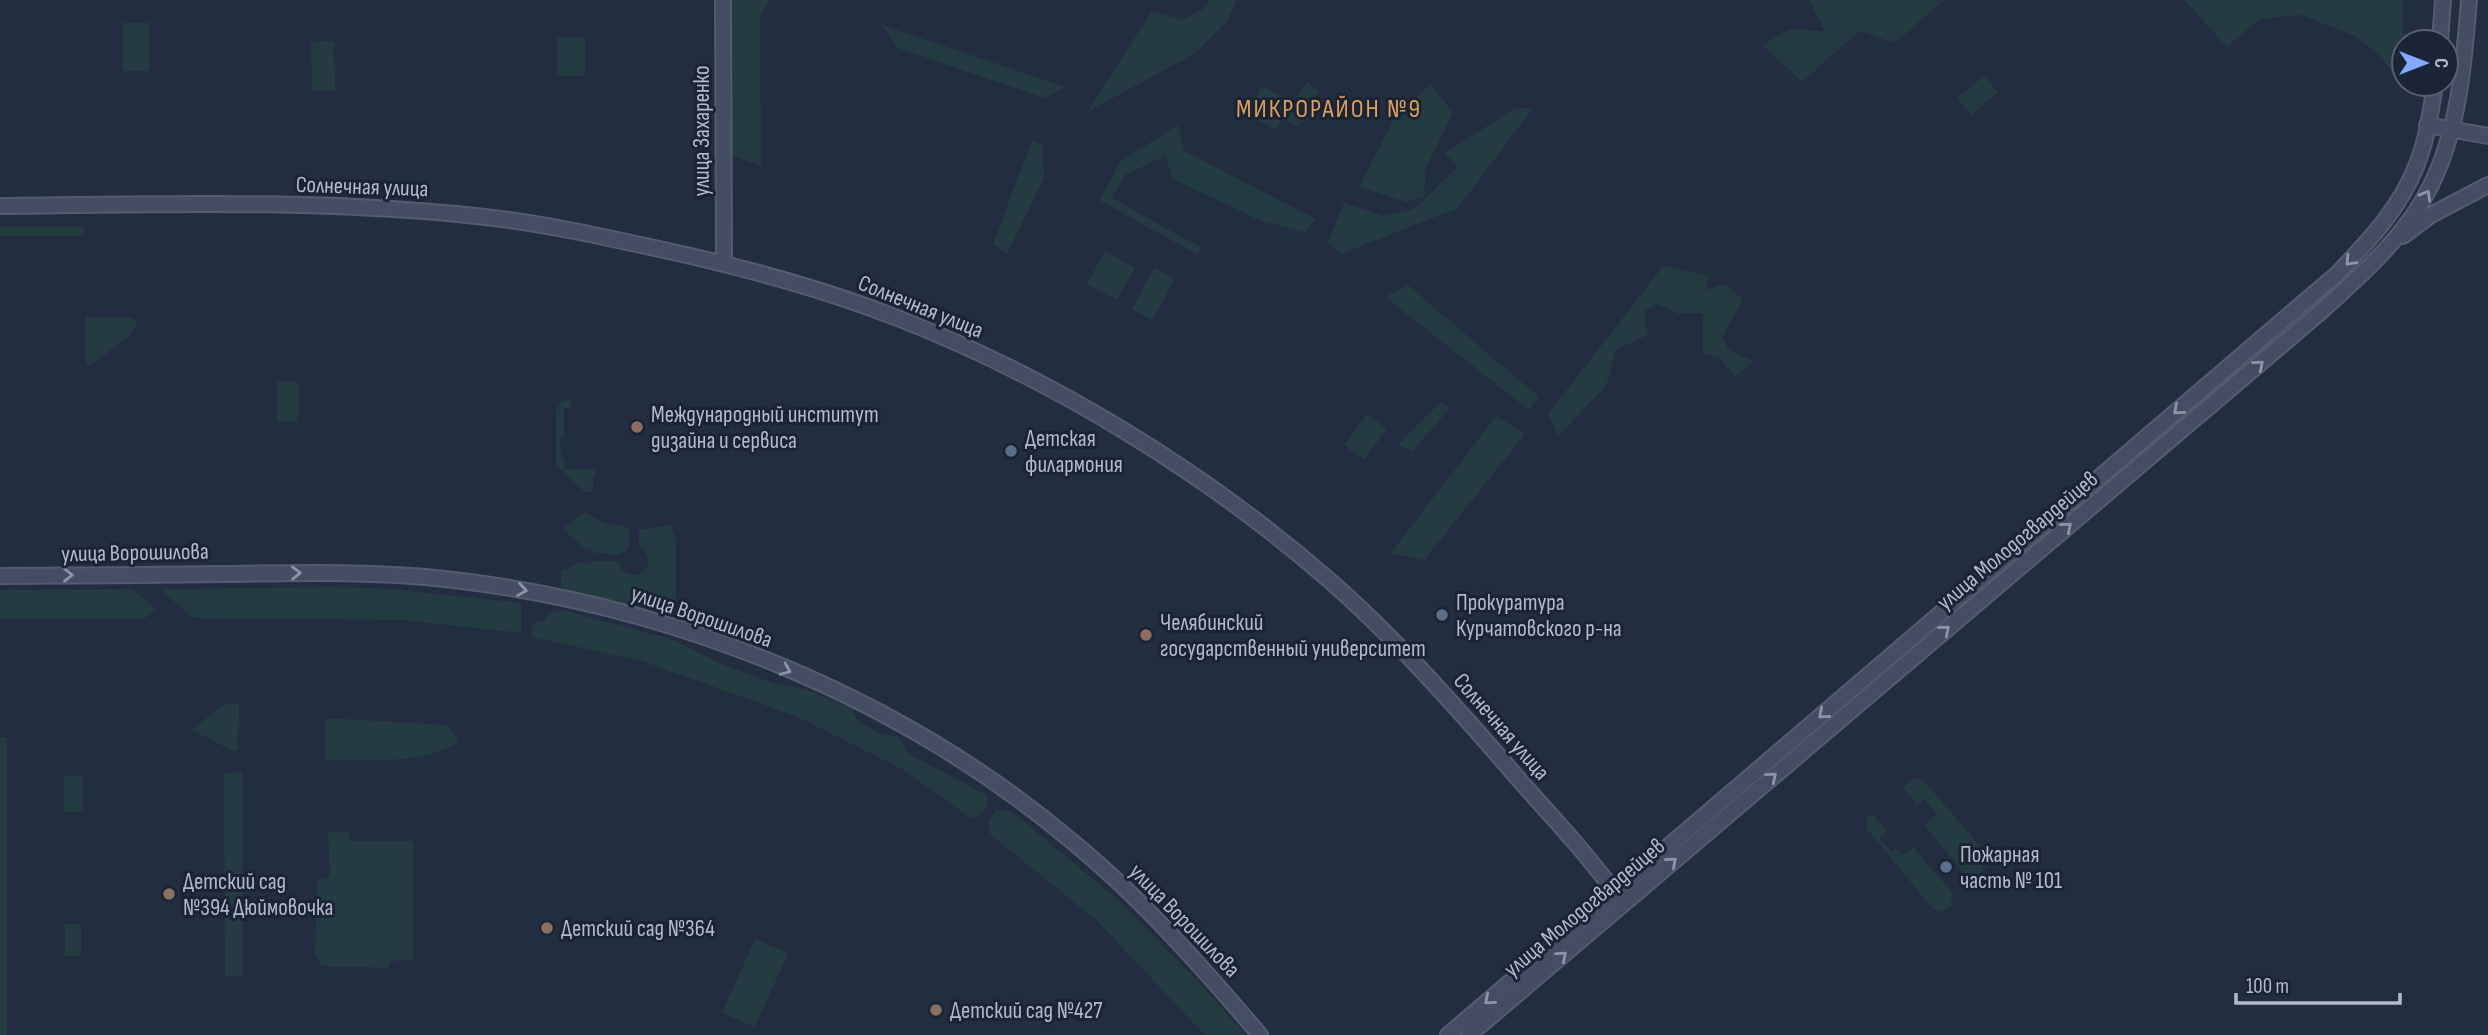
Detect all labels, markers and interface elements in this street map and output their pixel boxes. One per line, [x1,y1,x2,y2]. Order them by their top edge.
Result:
north arrow [2390,28,2460,98]
text: С [2429,58,2452,68]
street label: улица Захаренко [688,65,716,197]
district label: МИКРОРАЙОН №9 [1236,94,1422,125]
street label: Солнечная улица [295,171,429,203]
one-way arrow [2418,189,2431,202]
one-way arrow [2345,253,2358,266]
street label: Солнечная улица [854,269,987,345]
one-way arrow [2251,361,2264,373]
place label: Международный институт дизайна и сервиса [651,401,879,455]
one-way arrow [2173,402,2186,414]
marker: Международный институт дизайна и сервиса [629,419,645,435]
place label: Детская филармония [1025,425,1123,479]
marker: Детская филармония [1003,443,1019,459]
street label: улица Молодогвардейцев [1931,465,2104,616]
one-way arrow [2058,523,2071,535]
street label: улица Ворошилова [61,538,209,568]
one-way arrow [291,565,301,581]
one-way arrow [63,568,74,583]
street label: улица Ворошилова [627,580,776,654]
one-way arrow [516,582,528,597]
place label: Прокуратура Курчатовского р-на [1456,589,1622,643]
marker: Прокуратура Курчатовского р-на [1434,607,1450,623]
place label: Челябинский государственный университет [1160,609,1426,663]
one-way arrow [1937,626,1950,638]
marker: Челябинский государственный университет [1138,627,1154,643]
one-way arrow [780,661,792,675]
street label: Солнечная улица [1447,667,1555,786]
one-way arrow [1818,706,1831,718]
one-way arrow [1763,773,1776,785]
street label: улица Молодогвардейцев [1498,832,1671,983]
place label: Пожарная часть № 101 [1960,841,2062,895]
street label: улица Ворошилова [1123,858,1246,984]
one-way arrow [1664,858,1677,870]
marker: Пожарная часть № 101 [1938,859,1954,875]
place label: Детский сад №394 Дюймовочка [183,868,333,922]
marker: Детский сад №394 Дюймовочка [161,886,177,902]
place label: Детский сад №364 [561,915,715,943]
marker: Детский сад №364 [539,920,555,936]
one-way arrow [1554,952,1567,964]
scale bar [2236,962,2400,1006]
text: 100 m [2246,974,2289,999]
one-way arrow [1485,992,1498,1004]
place label: Детский сад №427 [950,997,1102,1025]
marker: Детский сад №427 [928,1002,944,1018]

